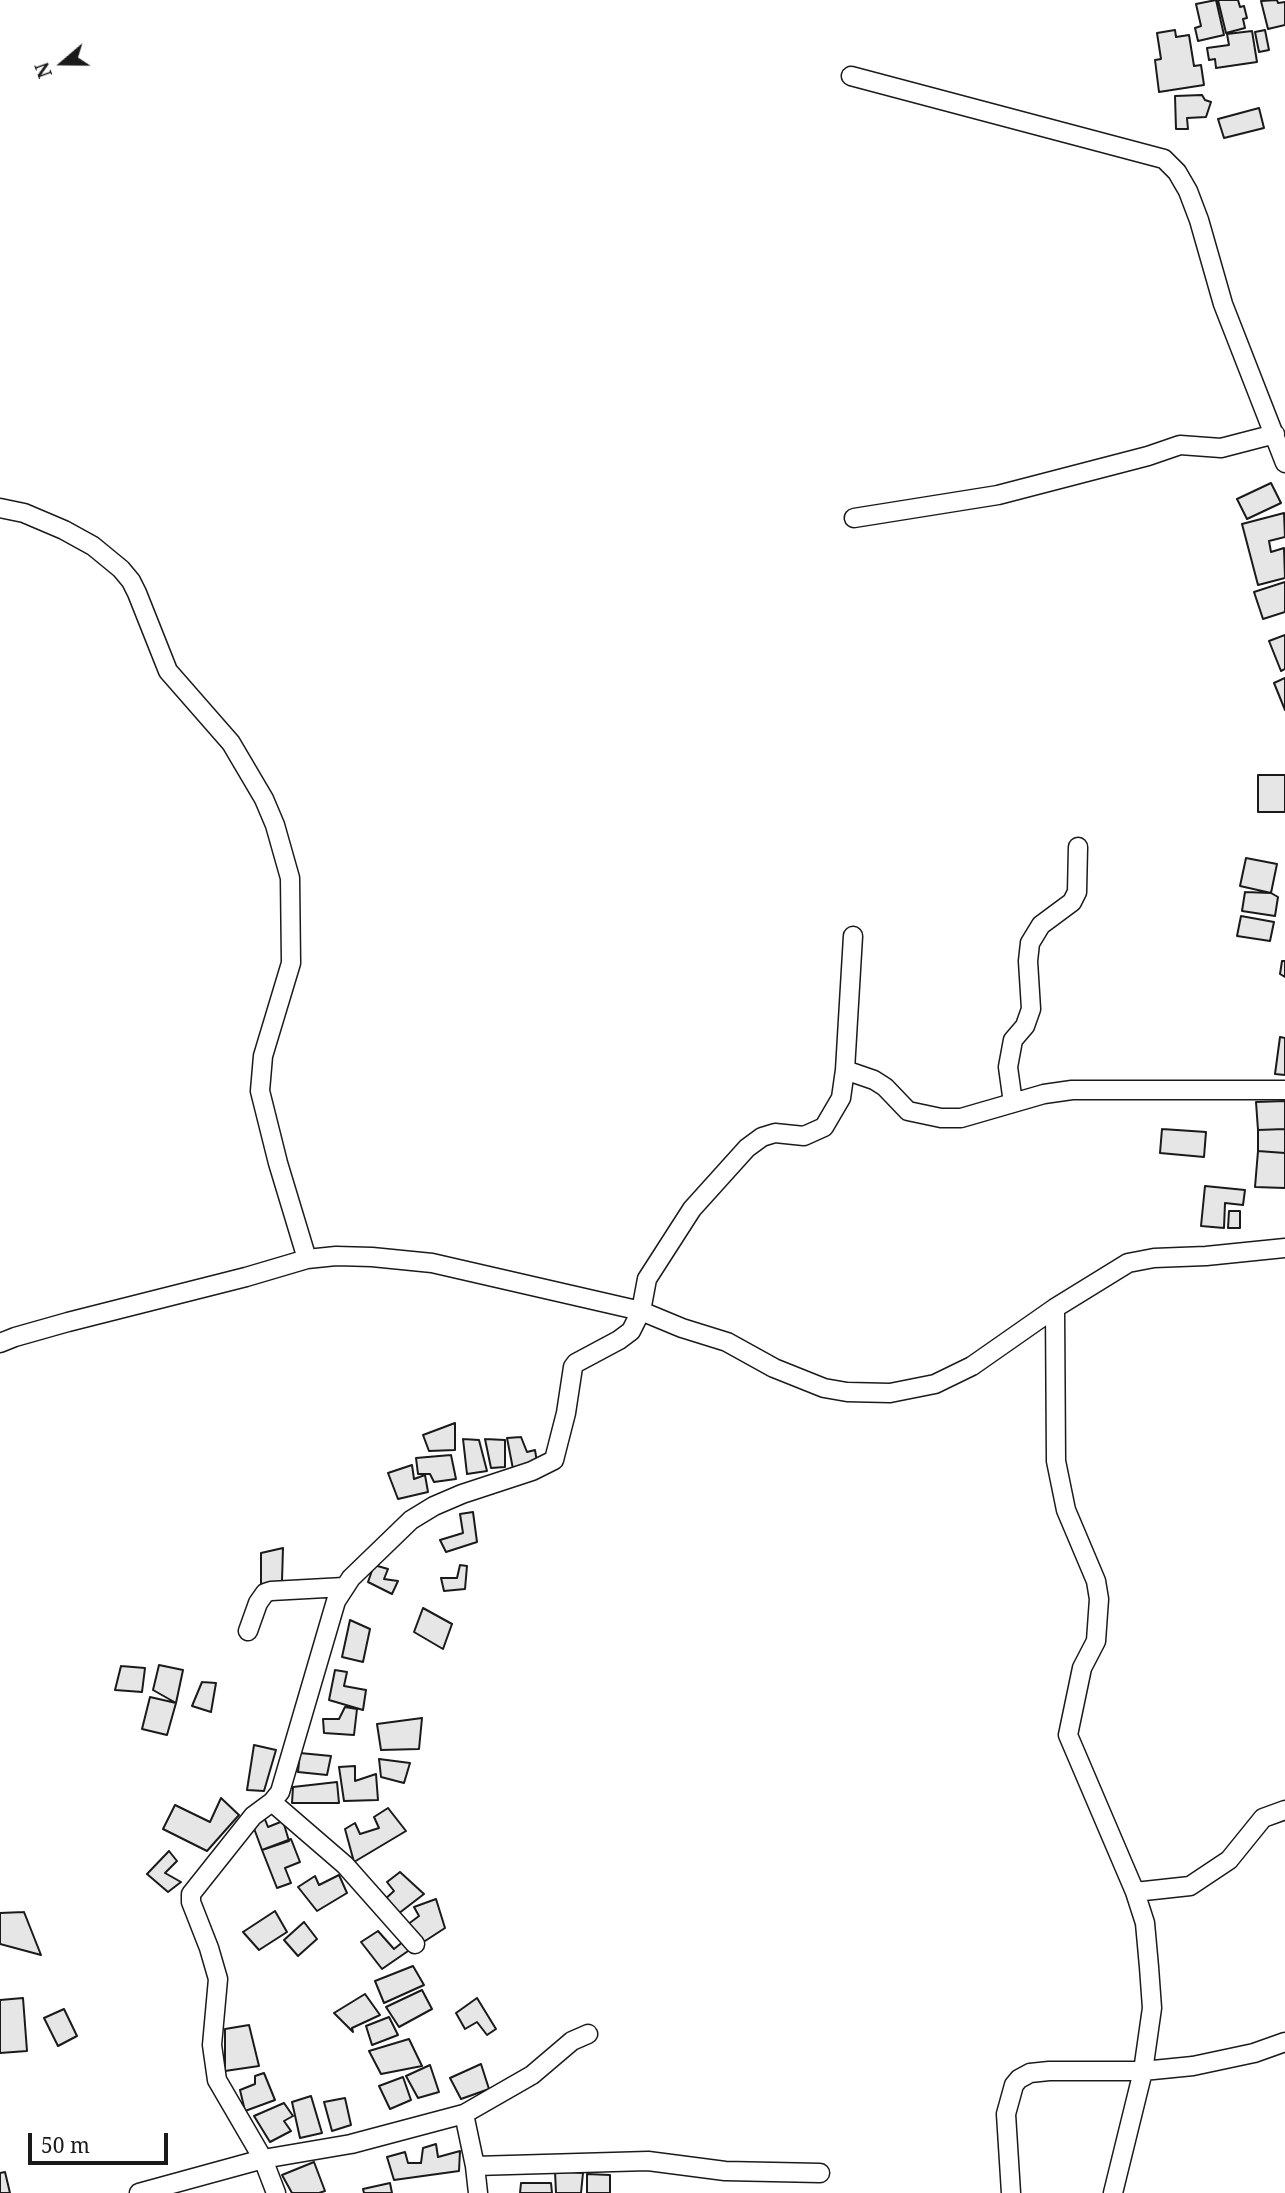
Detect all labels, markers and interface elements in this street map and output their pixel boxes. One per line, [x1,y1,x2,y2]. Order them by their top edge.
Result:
north arrow [28,28,98,98]
text: N [28,59,58,82]
scale bar [32,2120,172,2164]
text: 50 m [41,2131,90,2159]

